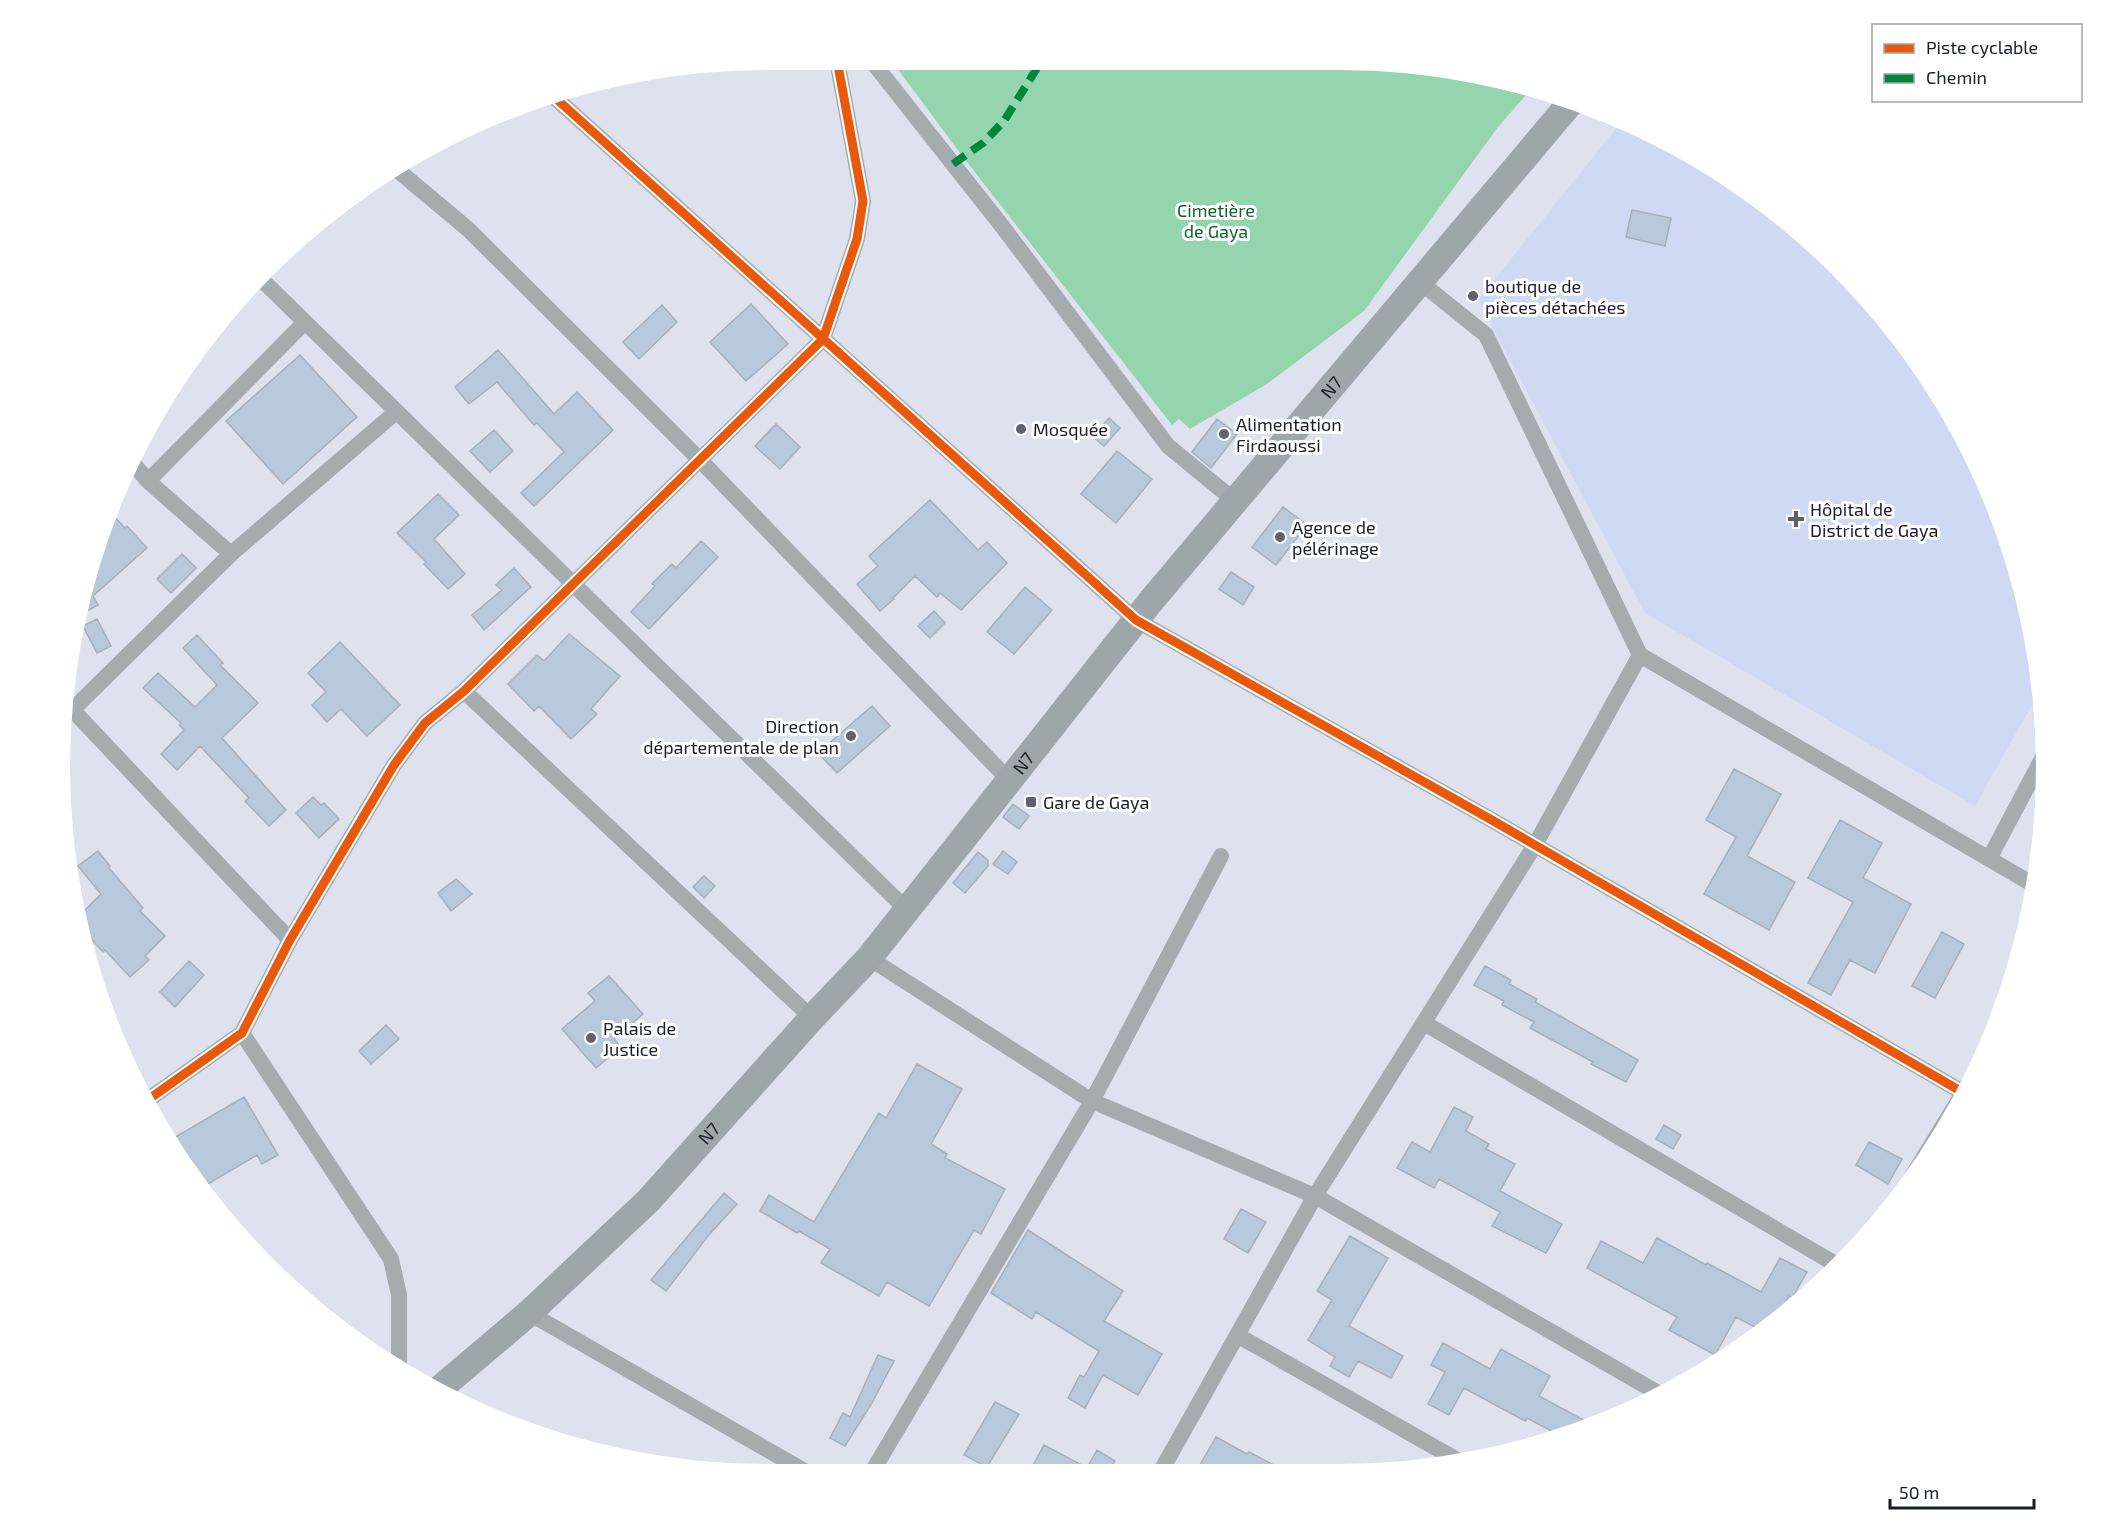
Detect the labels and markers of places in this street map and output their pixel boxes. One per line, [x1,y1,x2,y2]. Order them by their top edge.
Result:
place label: boutique de pièces détachées [1485,275,1626,318]
marker: boutique de pièces détachées [1466,289,1480,303]
place label: Alimentation Firdaoussi [1236,413,1342,456]
place label: Mosquée [1033,418,1108,440]
marker: Mosquée [1014,422,1028,436]
marker: Alimentation Firdaoussi [1217,427,1231,441]
place label: Hôpital de District de Gaya [1810,498,1938,541]
marker: Hôpital de District de Gaya [1787,510,1805,528]
place label: Agence de pélérinage [1292,516,1379,559]
marker: Agence de pélérinage [1273,530,1287,544]
place label: Direction départementale de plan [643,715,839,758]
marker: Direction départementale de plan [844,729,858,743]
place label: Gare de Gaya [1043,791,1149,813]
marker: Gare de Gaya [1024,795,1038,809]
place label: Palais de Justice [603,1017,676,1060]
marker: Palais de Justice [584,1031,598,1045]

